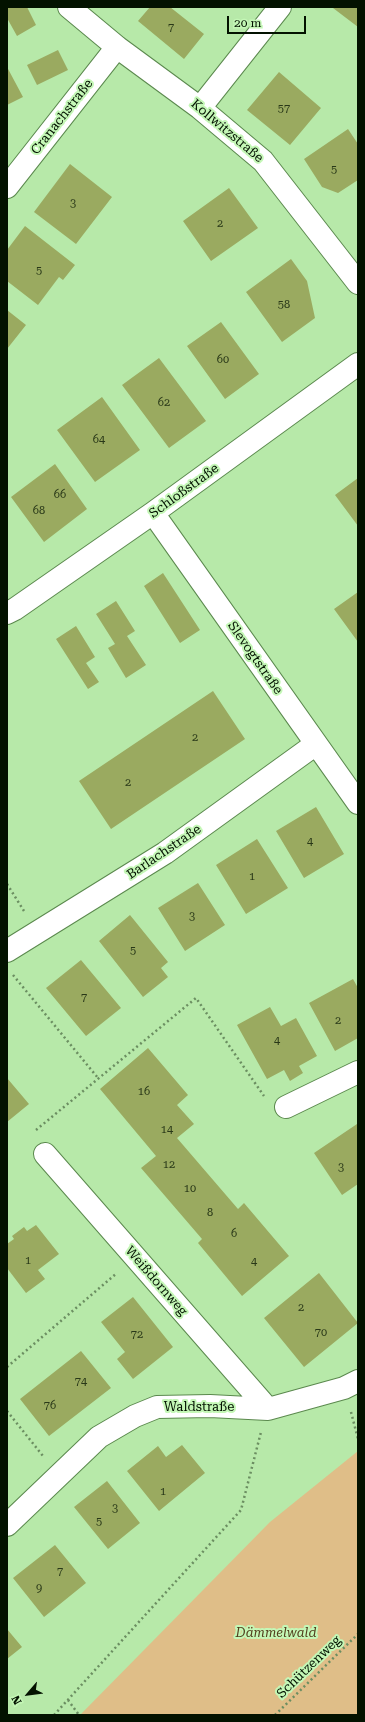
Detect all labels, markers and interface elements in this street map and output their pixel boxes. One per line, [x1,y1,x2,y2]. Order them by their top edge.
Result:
scale bar [229,8,308,34]
text: 20 m [234,16,261,30]
house number: 7 [168,21,174,35]
street label: Cranachstraße [28,76,96,158]
street label: Kollwitzstraße [188,96,266,166]
house number: 57 [278,102,290,116]
house number: 5 [331,163,337,177]
house number: 3 [70,197,76,211]
house number: 2 [217,217,223,231]
house number: 5 [36,264,42,278]
house number: 58 [278,298,290,312]
house number: 60 [217,353,229,367]
house number: 62 [158,396,170,410]
house number: 64 [93,433,105,447]
street label: Schloßstraße [146,460,222,522]
house number: 66 [54,488,66,502]
house number: 68 [33,504,45,518]
street label: Slevogtstraße [224,619,286,697]
house number: 2 [192,731,198,745]
house number: 2 [125,776,131,790]
street label: Barlachstraße [124,821,204,883]
house number: 4 [307,835,313,849]
house number: 1 [249,870,255,884]
house number: 3 [189,910,195,924]
house number: 5 [130,944,136,958]
house number: 7 [81,991,87,1005]
house number: 2 [335,1014,341,1028]
house number: 4 [274,1034,280,1048]
house number: 16 [138,1085,150,1099]
house number: 14 [161,1123,173,1137]
house number: 12 [163,1158,175,1172]
house number: 3 [338,1161,344,1175]
house number: 10 [184,1182,196,1196]
house number: 8 [207,1206,213,1220]
house number: 6 [231,1227,237,1241]
street label: Weißdornweg [122,1243,190,1319]
house number: 1 [25,1254,31,1268]
house number: 4 [251,1255,257,1269]
house number: 2 [298,1301,304,1315]
house number: 70 [315,1326,327,1340]
house number: 72 [131,1328,143,1342]
house number: 74 [75,1375,87,1389]
house number: 76 [44,1399,56,1413]
street label: Waldstraße [164,1399,234,1415]
house number: 1 [160,1485,166,1499]
house number: 3 [112,1502,118,1516]
house number: 5 [96,1515,102,1529]
house number: 7 [57,1565,63,1579]
house number: 9 [36,1582,42,1596]
park label: Dämmelwald [235,1625,317,1641]
street label: Schützenweg [274,1632,344,1702]
north arrow [8,1674,48,1714]
text: N [9,1693,25,1707]

